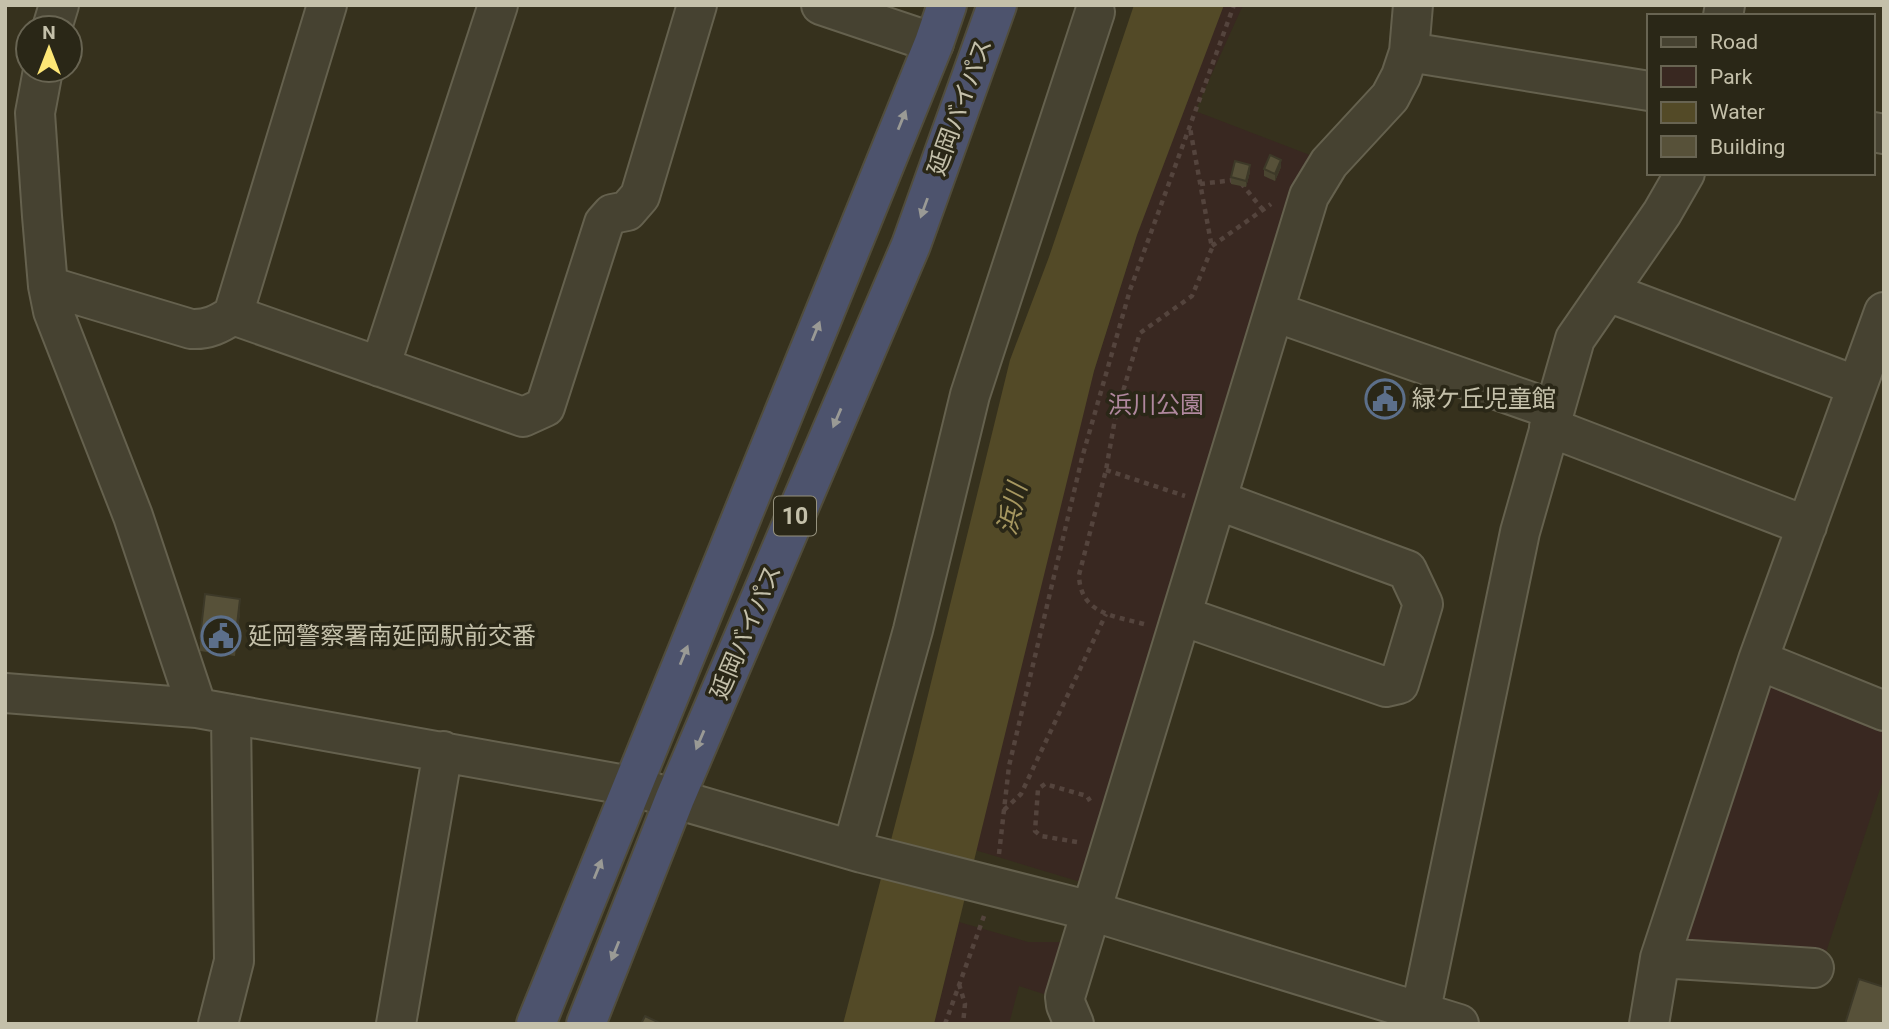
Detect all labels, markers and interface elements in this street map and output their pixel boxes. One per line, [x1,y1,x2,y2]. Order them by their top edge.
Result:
north arrow [14,14,84,84]
legend [1647,14,1875,175]
text: N [42,21,56,44]
text: Road [1710,30,1758,54]
street label: 延岡バイパス [922,35,998,179]
text: Park [1710,65,1753,89]
text: Water [1710,100,1765,124]
one-way arrow [897,110,908,131]
text: Building [1710,135,1785,159]
one-way arrow [918,197,929,218]
one-way arrow [811,320,822,341]
public building icon: 緑ケ丘児童館 [1364,378,1406,420]
place label: 緑ケ丘児童館 [1412,385,1556,413]
park label: 浜川公園 [1108,391,1204,419]
one-way arrow [831,408,843,428]
water label: 浜川 [992,477,1033,538]
road number: 10 [774,496,816,536]
street label: 延岡バイパス [705,560,787,704]
public building icon: 延岡警察署南延岡駅前交番 [200,615,242,657]
place label: 延岡警察署南延岡駅前交番 [248,622,536,650]
one-way arrow [678,645,690,665]
one-way arrow [694,730,706,750]
one-way arrow [592,859,603,880]
one-way arrow [609,940,620,961]

